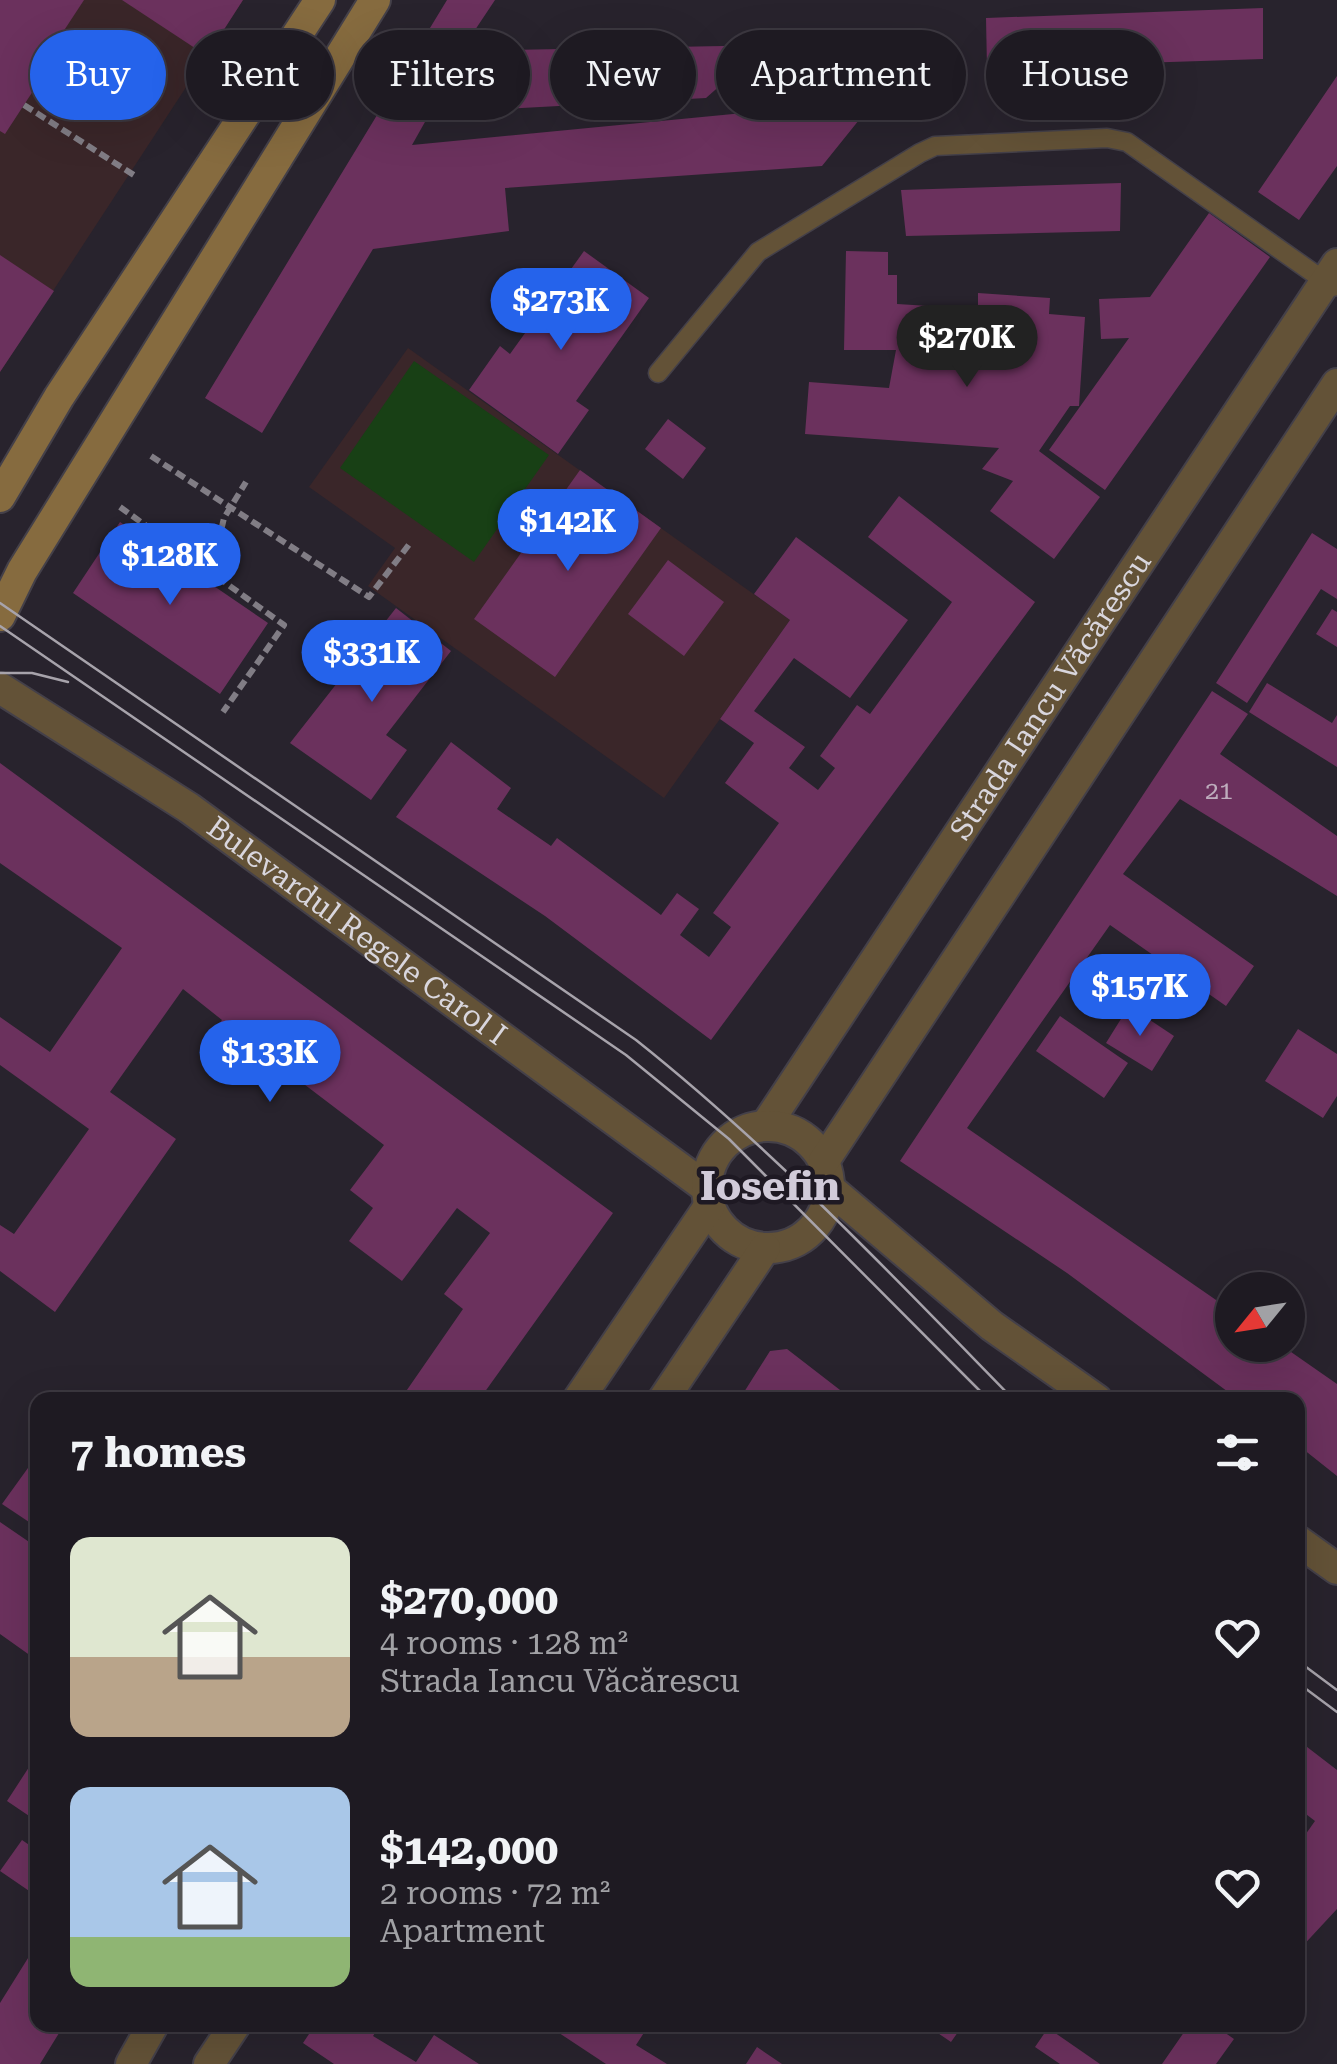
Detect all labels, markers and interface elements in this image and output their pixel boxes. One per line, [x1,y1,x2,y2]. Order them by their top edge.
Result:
chip: Buy [30,30,166,120]
chip: Rent [186,30,334,120]
chip: Filters [354,30,530,120]
chip: New [550,30,696,120]
chip: Apartment [716,30,966,120]
chip: House [986,30,1164,120]
pin: $273K [491,268,631,353]
text: $273K [513,281,609,319]
pin: $270K [897,305,1037,390]
text: $270K [919,318,1015,356]
pin: $142K [498,489,638,574]
text: $142K [520,502,616,540]
pin: $128K [100,523,240,608]
text: $128K [122,536,218,574]
street label: Strada Iancu Văcărescu [942,545,1158,846]
pin: $331K [302,620,442,705]
text: $331K [324,633,420,671]
house number: 21 [1205,776,1233,805]
street label: Bulevardul Regele Carol I [200,809,514,1052]
pin: $157K [1070,954,1210,1039]
text: $157K [1092,967,1188,1005]
pin: $133K [200,1020,340,1105]
text: $133K [222,1033,318,1071]
district label: Iosefin [700,1163,840,1210]
north arrow [1215,1272,1305,1362]
map controls [1215,1272,1305,1362]
icon: filters [1210,1425,1265,1480]
text: 7 homes [70,1428,246,1477]
text: $270,000 [380,1575,558,1624]
icon: home [150,1577,270,1697]
icon: heart [1210,1610,1265,1665]
text: 4 rooms · 128 m² [380,1624,628,1662]
text: Strada Iancu Văcărescu [380,1662,740,1700]
text: $142,000 [380,1825,558,1874]
icon: home [150,1827,270,1947]
icon: heart [1210,1860,1265,1915]
text: 2 rooms · 72 m² [380,1874,610,1912]
text: Apartment [380,1912,545,1950]

